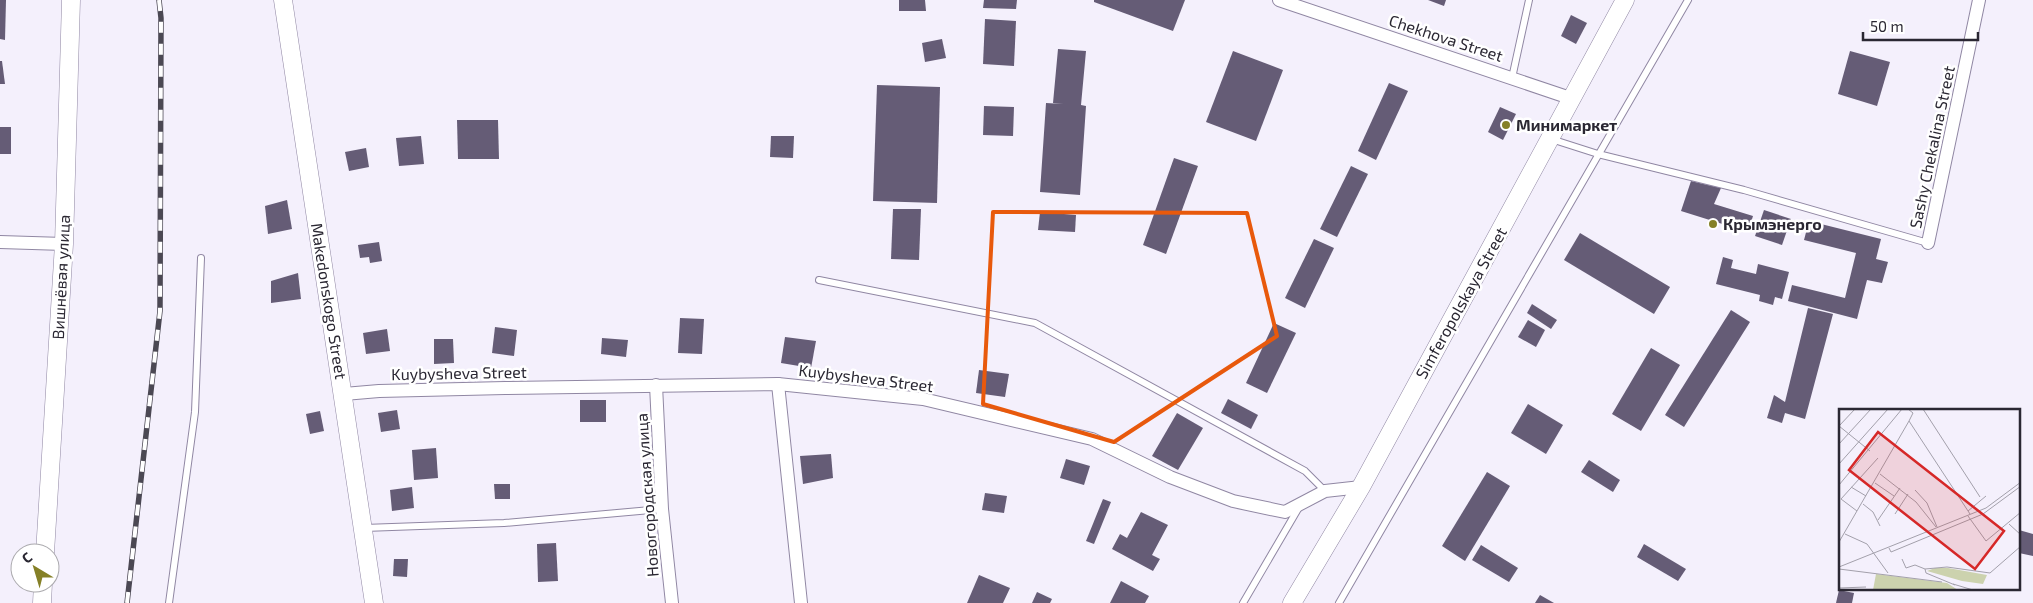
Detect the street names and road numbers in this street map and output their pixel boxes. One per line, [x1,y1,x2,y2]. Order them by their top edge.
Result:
street label: Chekhova Street [1387,10,1506,65]
street label: Sashy Chekalina Street [1905,64,1958,230]
street label: Вишнёвая улица [48,214,74,340]
street label: Makedonskogo Street [308,221,351,380]
street label: Simferopolskaya Street [1411,224,1510,382]
street label: Kuybysheva Street [798,360,935,395]
street label: Kuybysheva Street [391,362,527,383]
street label: Новогородская улица [631,412,663,578]

